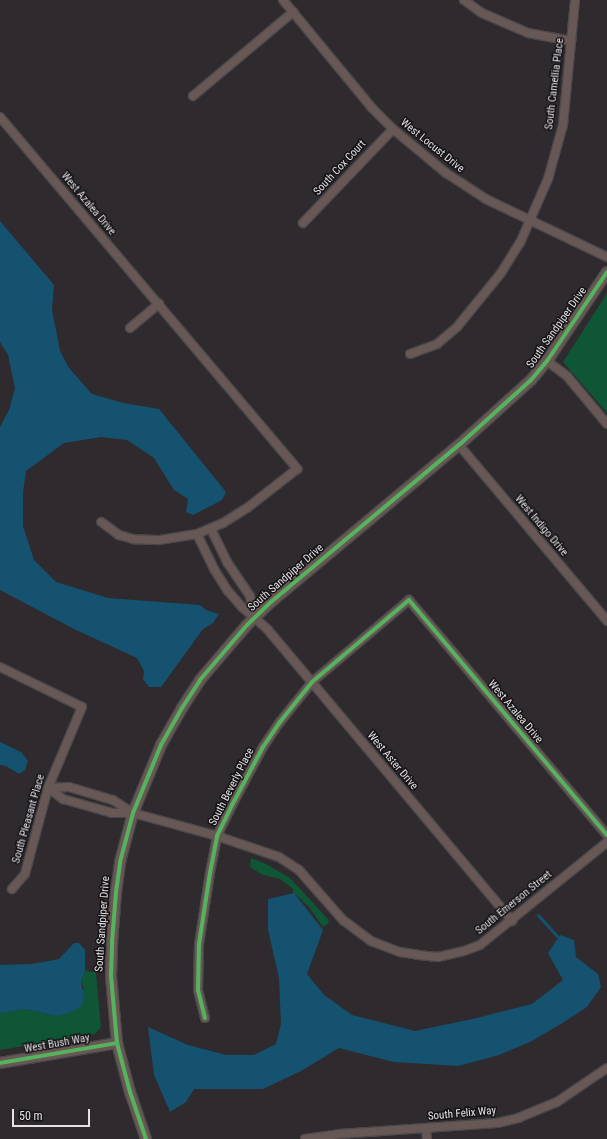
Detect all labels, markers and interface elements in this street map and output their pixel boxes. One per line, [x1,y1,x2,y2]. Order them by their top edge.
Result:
street label: South Camellia Place [543,38,567,130]
street label: West Locust Drive [398,116,466,176]
street label: South Cox Court [311,138,369,198]
street label: West Azalea Drive [58,170,118,238]
street label: South Sandpiper Drive [524,285,590,371]
street label: West Indigo Drive [512,493,570,559]
street label: South Sandpiper Drive [246,542,326,614]
street label: West Azalea Drive [485,678,545,746]
street label: West Aster Drive [364,729,420,793]
street label: South Beverly Place [207,746,257,828]
street label: South Pleasant Place [10,773,48,865]
street label: South Emerson Street [473,868,555,938]
street label: South Sandpiper Drive [93,876,113,972]
street label: West Bush Way [23,1032,91,1056]
scale bar [14,1101,92,1127]
street label: South Felix Way [427,1104,497,1124]
text: 50 m [19,1109,43,1123]

